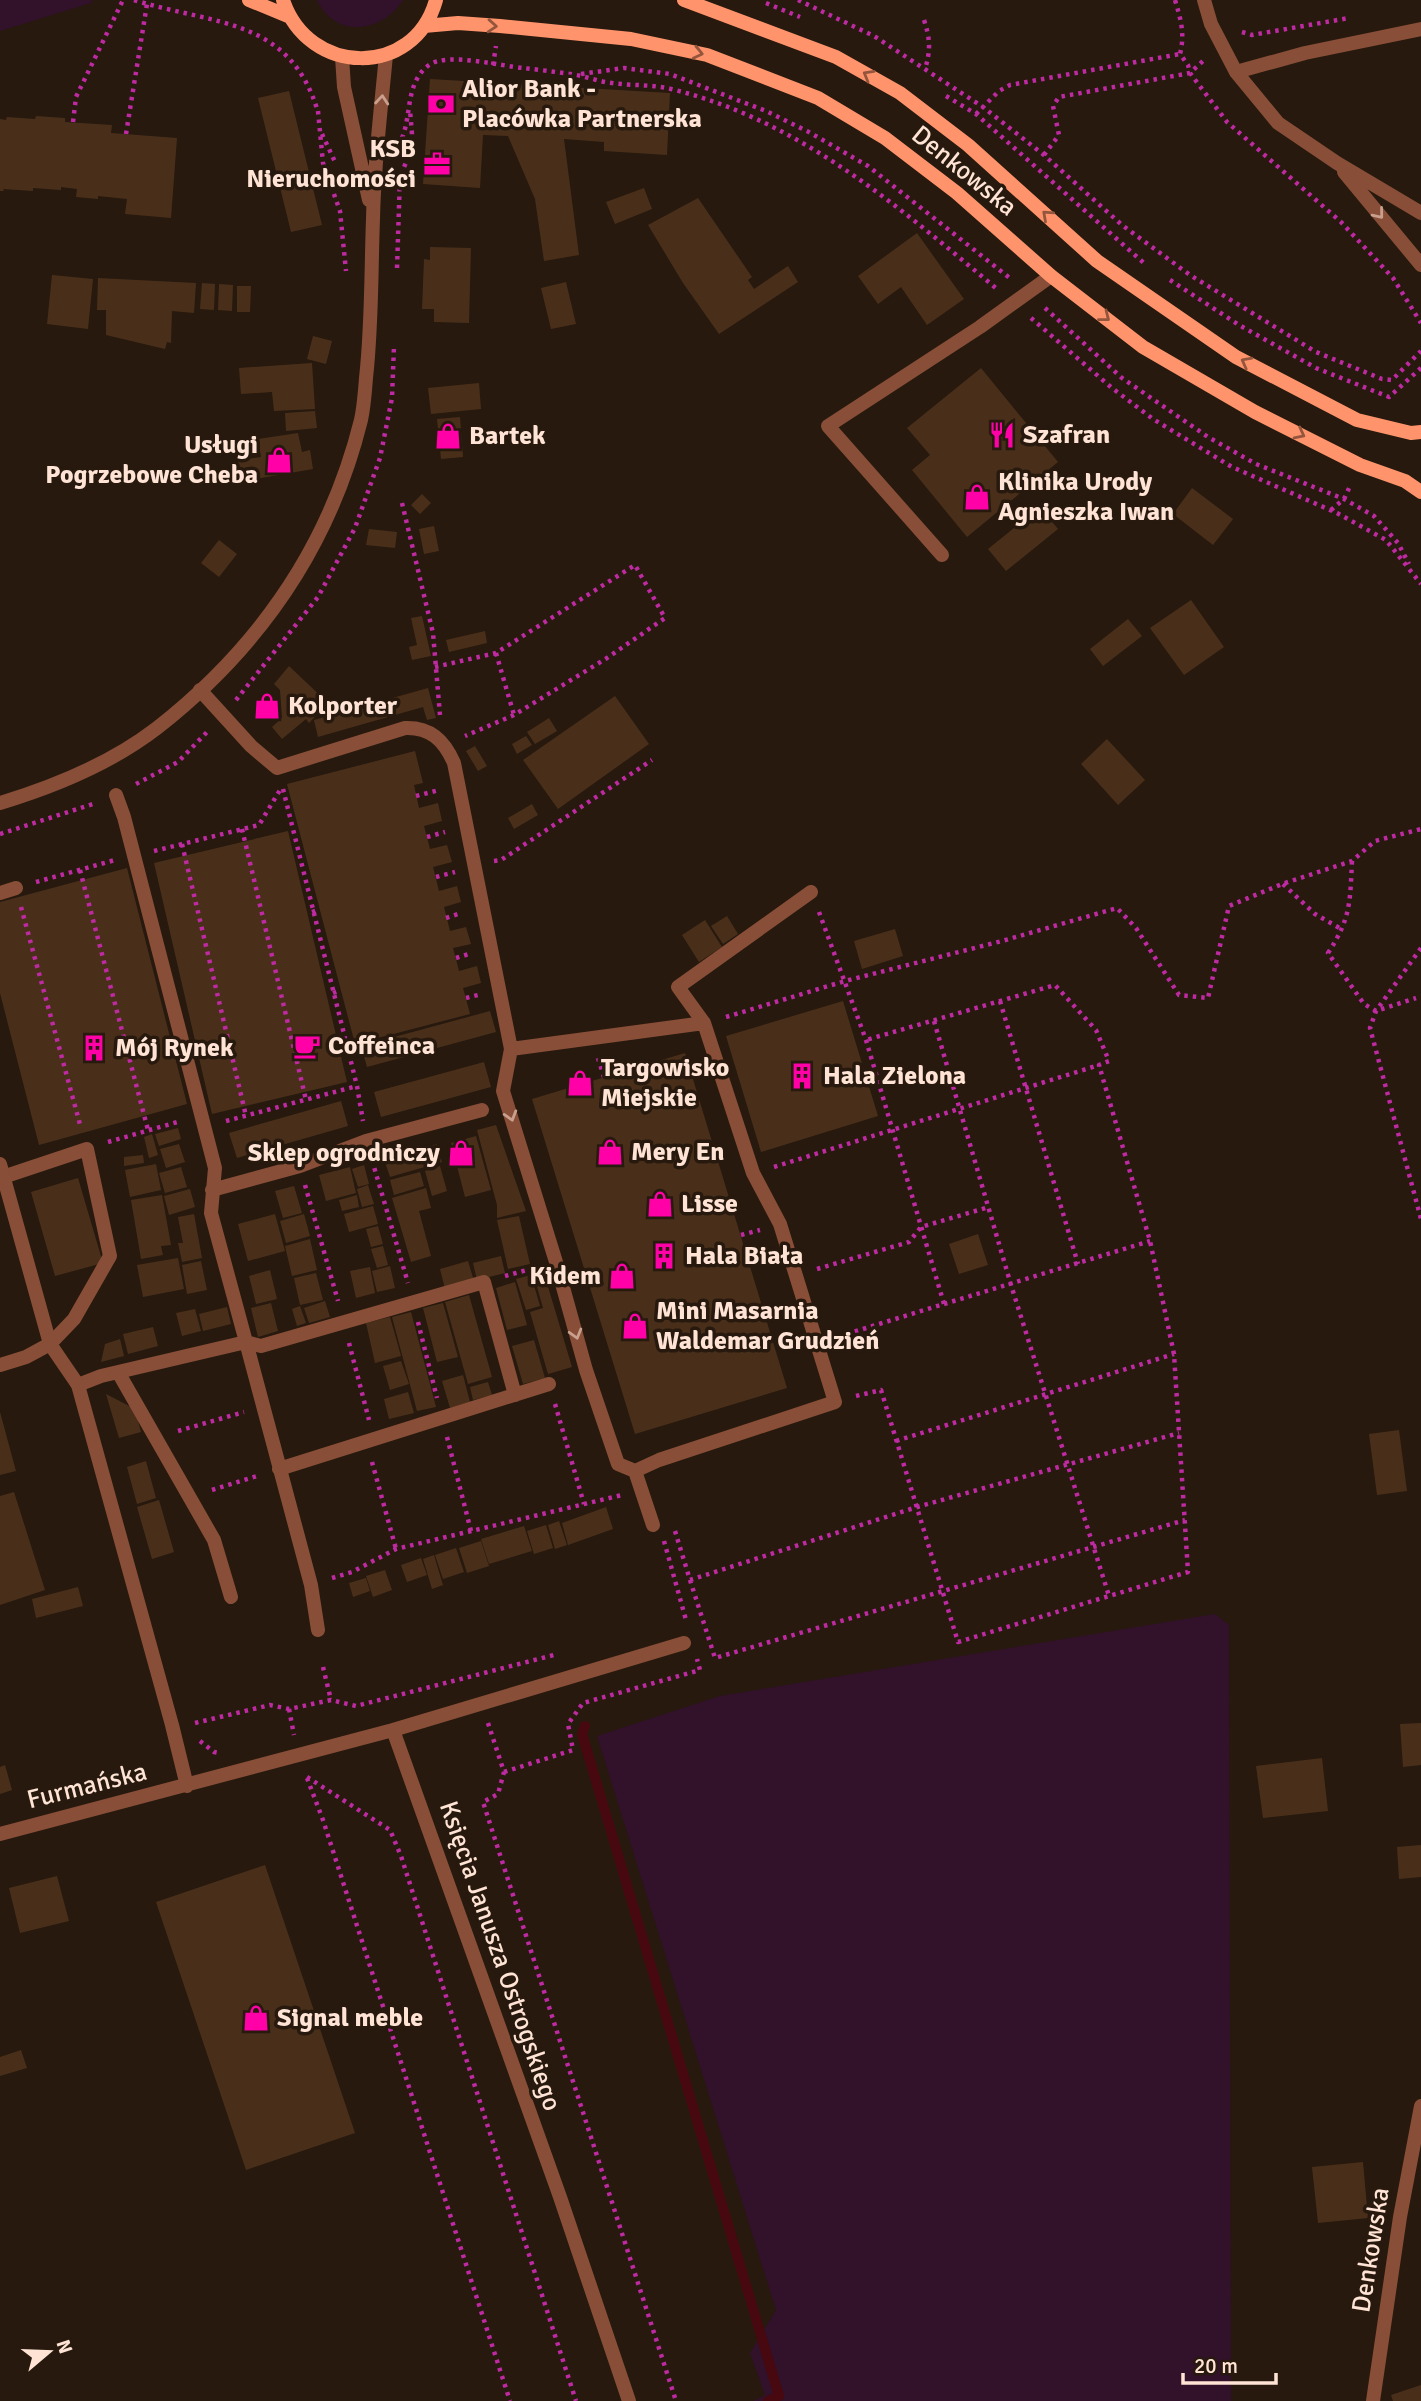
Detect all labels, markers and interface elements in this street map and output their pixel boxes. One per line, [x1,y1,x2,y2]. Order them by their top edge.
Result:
one-way arrow [487,18,498,33]
one-way arrow [692,45,704,60]
one-way arrow [863,70,875,83]
place label: Alior Bank - Placówka Partnerska [462,73,702,135]
bank icon: Alior Bank - Placówka Partnerska [426,89,456,119]
one-way arrow [374,94,389,105]
street label: Denkowska [905,119,1023,223]
place label: KSB Nieruchomości [246,133,416,195]
office icon: KSB Nieruchomości [422,149,452,179]
one-way arrow [1370,207,1383,219]
one-way arrow [1042,211,1055,223]
one-way arrow [1097,309,1110,322]
one-way arrow [1241,357,1253,370]
place label: Szafran [1023,419,1110,451]
place label: Bartek [469,420,546,452]
restaurant icon: Szafran [987,420,1017,450]
shop icon: Bartek [433,421,463,451]
one-way arrow [1292,426,1305,440]
place label: Usługi Pogrzebowe Cheba [45,429,258,491]
shop icon: Usługi Pogrzebowe Cheba [264,445,294,475]
place label: Klinika Urody Agnieszka Iwan [998,466,1174,528]
shop icon: Klinika Urody Agnieszka Iwan [962,482,992,512]
place label: Kolporter [288,690,398,722]
shop icon: Kolporter [252,691,282,721]
place label: Coffeinca [328,1030,435,1062]
cafe icon: Coffeinca [292,1031,322,1061]
place label: Mój Rynek [115,1032,234,1064]
building icon: Mój Rynek [79,1033,109,1063]
place label: Targowisko Miejskie [601,1052,729,1114]
place label: Hala Zielona [823,1060,966,1092]
building icon: Hala Zielona [787,1061,817,1091]
shop icon: Targowisko Miejskie [565,1068,595,1098]
one-way arrow [503,1109,518,1121]
place label: Mery En [631,1136,725,1168]
place label: Sklep ogrodniczy [248,1137,440,1169]
shop icon: Mery En [595,1137,625,1167]
shop icon: Sklep ogrodniczy [446,1138,476,1168]
place label: Lisse [681,1188,738,1220]
shop icon: Lisse [645,1189,675,1219]
place label: Hala Biała [685,1240,803,1272]
building icon: Hala Biała [649,1241,679,1271]
place label: Kidem [529,1260,601,1292]
shop icon: Kidem [607,1261,637,1291]
place label: Mini Masarnia Waldemar Grudzień [656,1295,880,1357]
shop icon: Mini Masarnia Waldemar Grudzień [620,1311,650,1341]
one-way arrow [568,1328,582,1340]
street label: Furmańska [24,1756,150,1816]
street label: Księcia Janusza Ostrogskiego [432,1797,568,2115]
place label: Signal meble [277,2002,423,2034]
shop icon: Signal meble [241,2003,271,2033]
street label: Denkowska [1345,2185,1397,2315]
north arrow [14,2317,84,2387]
text: N [51,2337,78,2357]
scale bar [1183,2342,1276,2386]
text: 20 m [1194,2353,1238,2379]

